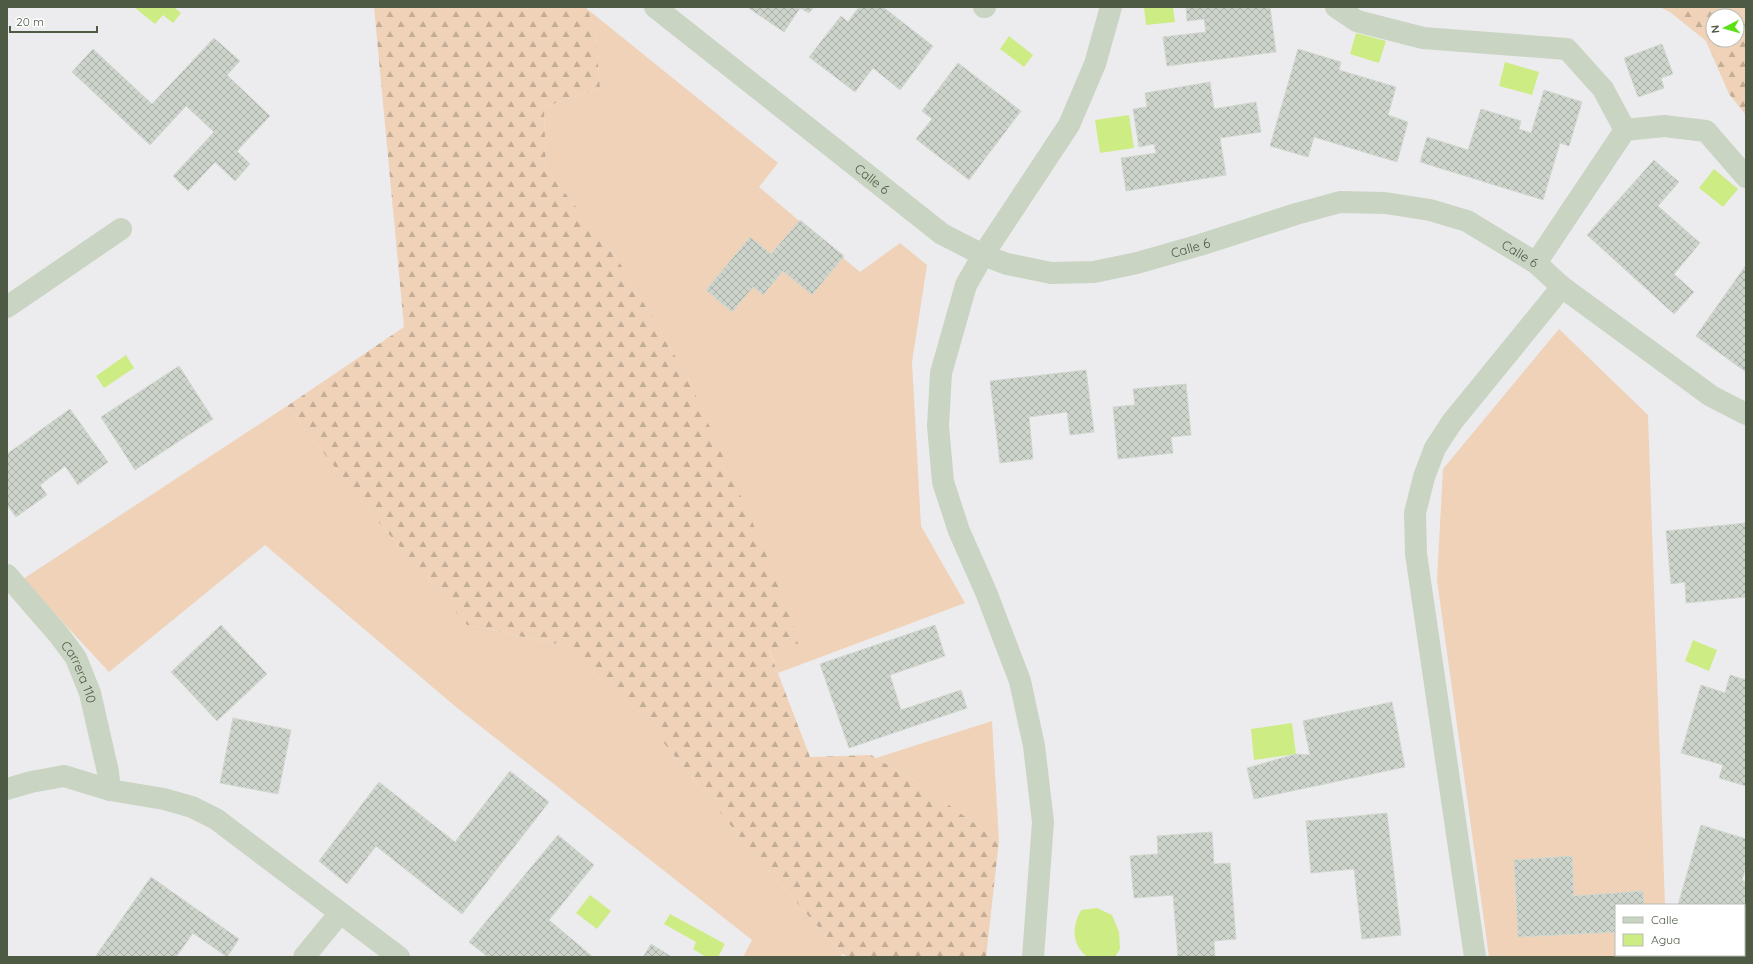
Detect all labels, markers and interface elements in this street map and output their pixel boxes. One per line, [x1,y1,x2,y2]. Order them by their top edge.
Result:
scale bar [10,8,97,34]
north arrow [1705,8,1745,48]
text: 20 m [16,14,44,29]
text: N [1708,24,1722,34]
street label: Calle 6 [852,160,893,198]
street label: Calle 6 [1169,234,1212,261]
street label: Calle 6 [1499,236,1542,271]
street label: Carrera 110 [58,637,100,705]
legend [1615,904,1745,956]
text: Calle [1651,912,1679,927]
text: Agua [1651,932,1680,947]

